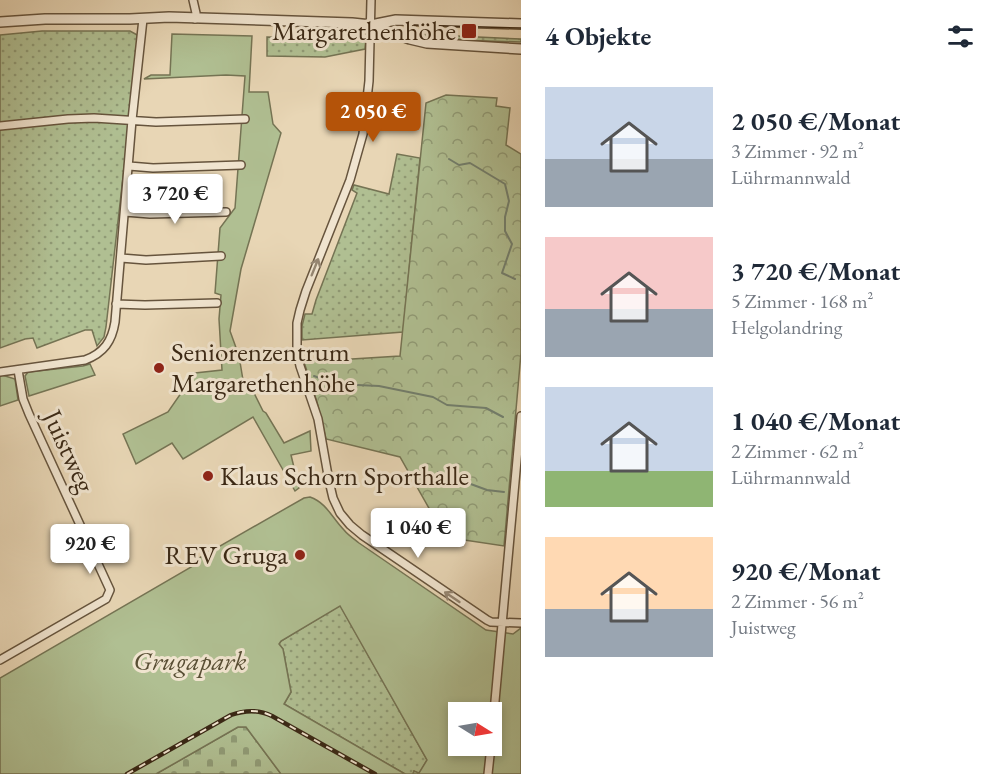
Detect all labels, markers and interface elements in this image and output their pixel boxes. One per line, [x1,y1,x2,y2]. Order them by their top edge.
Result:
place label: Margarethenhöhe [272,13,456,48]
text: 4 Objekte [545,19,651,53]
icon: filters [944,20,977,53]
marker: Margarethenhöhe [460,22,478,40]
pin: 2 050 € [318,92,428,143]
text: 2 050 € [340,98,406,124]
text: 2 050 €/Monat [731,104,900,138]
icon: home [593,111,665,183]
text: 3 Zimmer · 92 m² [731,138,864,164]
text: Lührmannwald [731,164,851,190]
pin: 3 720 € [120,174,230,225]
text: 3 720 € [142,180,208,206]
text: 3 720 €/Monat [731,254,900,288]
one-way arrow [310,259,321,277]
icon: home [593,261,665,333]
text: 5 Zimmer · 168 m² [731,288,874,314]
text: Helgolandring [731,314,842,340]
place label: Seniorenzentrum Margarethenhöhe [171,334,355,400]
marker: Seniorenzentrum Margarethenhöhe [152,361,166,375]
street label: Juistweg [34,402,104,498]
text: 1 040 €/Monat [731,404,900,438]
icon: home [593,411,665,483]
text: 2 Zimmer · 62 m² [731,438,864,464]
place label: Klaus Schorn Sporthalle [220,458,469,493]
text: Lührmannwald [731,464,851,490]
marker: Klaus Schorn Sporthalle [201,469,215,483]
pin: 1 040 € [363,508,473,559]
text: 1 040 € [385,514,451,540]
pin: 920 € [48,524,132,575]
text: 920 € [64,530,116,556]
place label: REV Gruga [165,537,288,572]
marker: REV Gruga [293,548,307,562]
text: 920 €/Monat [731,554,880,588]
icon: home [593,561,665,633]
text: 2 Zimmer · 56 m² [731,588,864,614]
one-way arrow [444,591,461,603]
text: Juistweg [731,614,796,640]
park label: Grugapark [133,643,247,678]
north arrow [448,702,502,756]
map controls [448,702,502,756]

